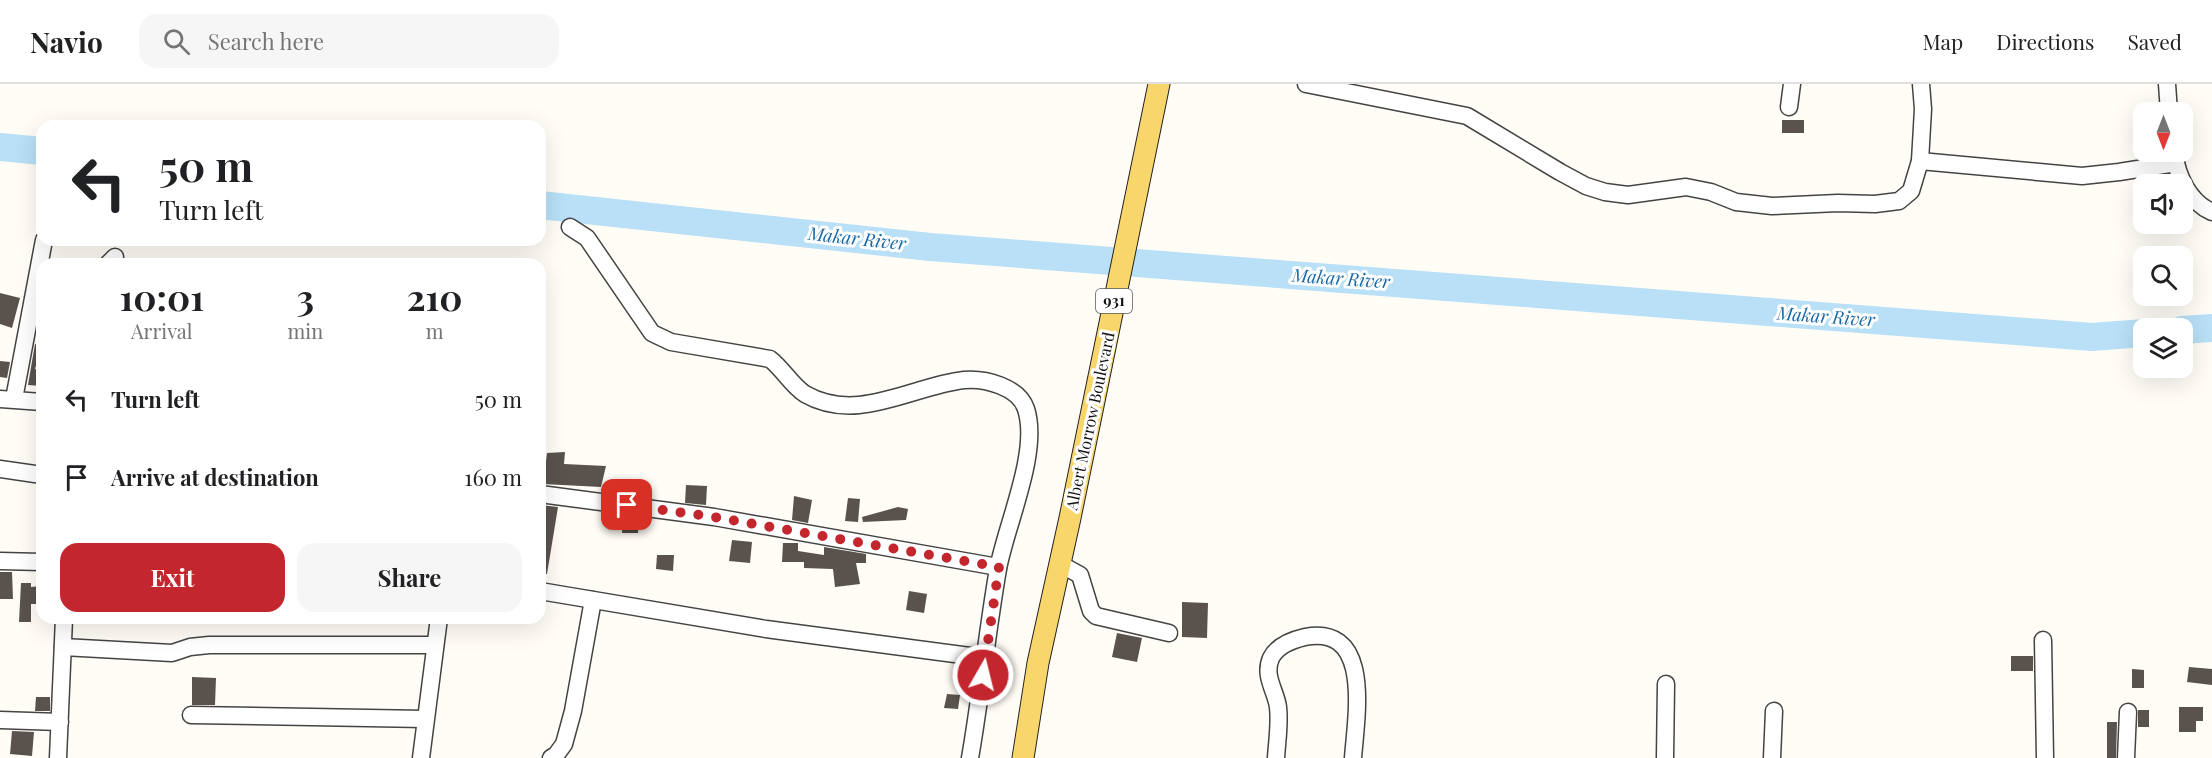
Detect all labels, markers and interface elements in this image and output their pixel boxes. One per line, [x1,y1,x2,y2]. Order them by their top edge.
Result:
search box [139,14,559,68]
text: Navio [30,23,103,60]
icon: search [160,25,193,58]
text: Search here [208,26,324,56]
text: Map [1922,27,1963,55]
text: Directions [1996,27,2094,55]
text: Saved [2127,27,2182,55]
north arrow [2133,102,2193,162]
map controls [2133,102,2193,378]
text: 50 m [159,137,253,193]
icon: left [60,144,138,222]
button: sound [2133,174,2193,234]
text: Turn left [159,191,263,227]
water label: Makar River [806,221,908,255]
button: search [2133,246,2193,306]
water label: Makar River [1290,263,1392,293]
text: 10:01 [120,272,204,320]
text: 3 [297,272,314,320]
text: 210 [407,272,462,320]
road number: 931 [1096,289,1132,313]
water label: Makar River [1775,301,1877,331]
text: Arrival [131,317,193,344]
text: min [288,317,323,344]
text: m [426,317,443,344]
button: layers [2133,318,2193,378]
street label: Albert Morrow Boulevard [1060,330,1119,513]
icon: left [60,383,93,416]
text: Turn left [111,384,200,414]
text: 50 m [475,384,522,414]
icon: arrive [60,461,93,494]
text: Arrive at destination [111,462,319,492]
text: 160 m [464,462,522,492]
pin [601,479,652,530]
icon: arrive [610,488,643,521]
button: Exit [60,543,285,612]
button: Share [297,543,522,612]
position arrow [951,643,1015,707]

